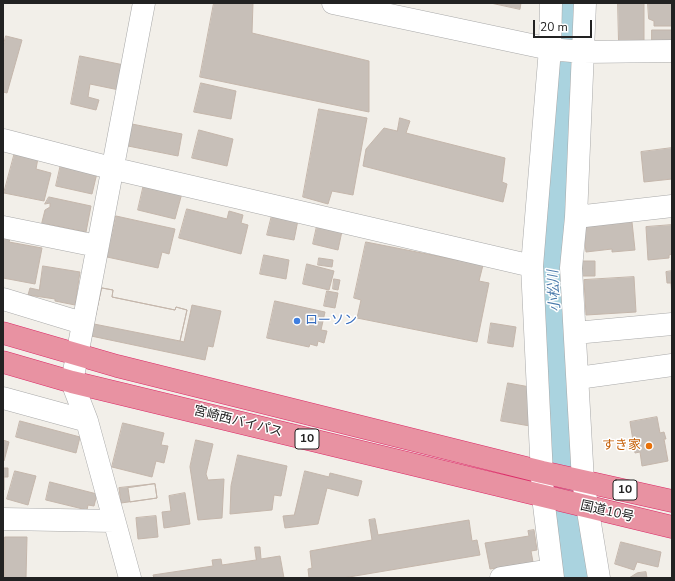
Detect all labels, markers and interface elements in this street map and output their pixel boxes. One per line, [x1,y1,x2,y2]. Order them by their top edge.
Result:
scale bar [535,12,594,38]
text: 20 m [540,19,568,35]
water label: 小松川 [546,270,564,312]
place label: ローソン [305,313,357,329]
marker: ローソン [292,316,302,326]
street label: 宮崎西バイパス [192,403,284,441]
road number: 10 [295,429,319,449]
place label: すき家 [602,438,641,454]
marker: すき家 [644,441,654,451]
road number: 10 [613,480,637,500]
street label: 国道10号 [579,498,635,526]

